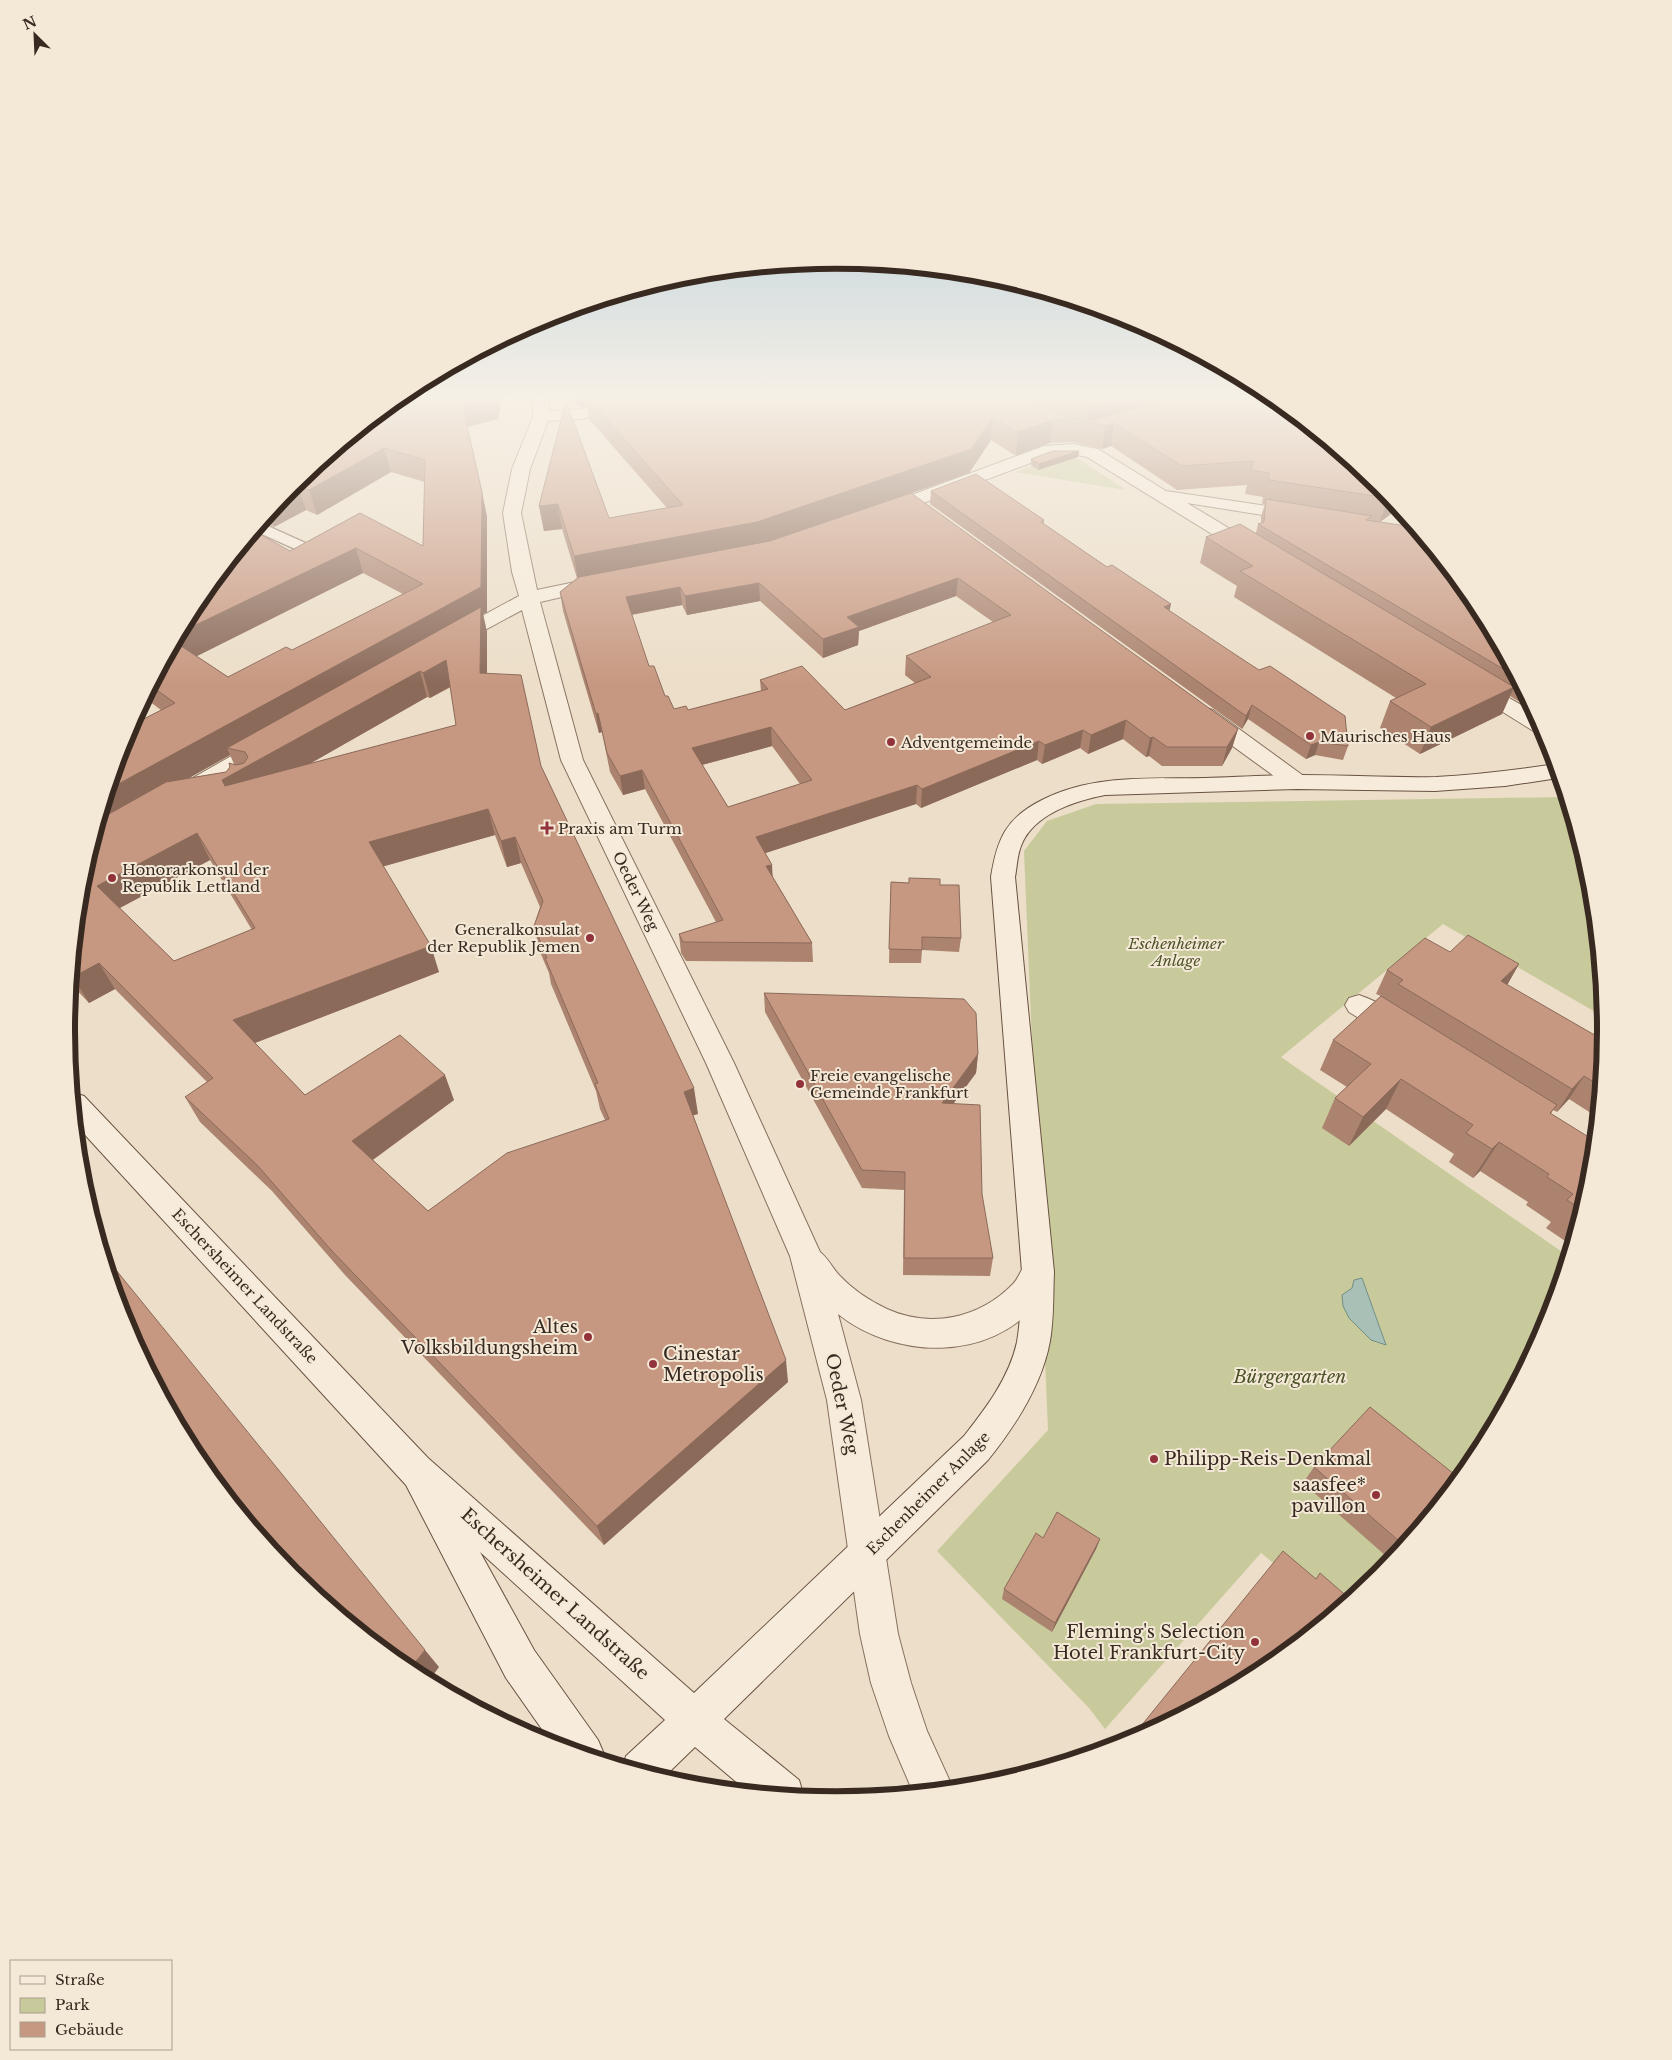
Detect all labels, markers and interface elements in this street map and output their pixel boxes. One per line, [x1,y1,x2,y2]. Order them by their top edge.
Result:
north arrow [10,10,60,60]
text: N [20,12,39,34]
place label: Maurisches Haus [1320,727,1451,746]
marker: Maurisches Haus [1304,730,1316,742]
place label: Adventgemeinde [900,733,1032,752]
marker: Adventgemeinde [885,736,897,748]
place label: Praxis am Turm [558,819,682,838]
marker: Praxis am Turm [540,821,554,835]
street label: Oeder Weg [609,848,664,935]
place label: Honorarkonsul der Republik Lettland [122,860,270,896]
marker: Honorarkonsul der Republik Lettland [106,872,118,884]
place label: Generalkonsulat der Republik Jemen [427,920,580,956]
marker: Generalkonsulat der Republik Jemen [584,932,596,944]
park label: Eschenheimer Anlage [1127,934,1225,970]
place label: Freie evangelische Gemeinde Frankfurt [810,1066,969,1102]
marker: Freie evangelische Gemeinde Frankfurt [794,1078,806,1090]
street label: Eschersheimer Landstraße [168,1205,322,1367]
place label: Altes Volksbildungsheim [400,1316,578,1359]
marker: Altes Volksbildungsheim [582,1331,594,1343]
place label: Cinestar Metropolis [663,1343,764,1386]
street label: Oeder Weg [821,1351,864,1457]
marker: Cinestar Metropolis [647,1358,659,1370]
park label: Bürgergarten [1233,1366,1346,1388]
street label: Eschenheimer Anlage [862,1427,994,1559]
place label: Philipp-Reis-Denkmal [1164,1448,1371,1470]
marker: Philipp-Reis-Denkmal [1148,1453,1160,1465]
place label: saasfee* pavillon [1291,1474,1366,1517]
marker: saasfee* pavillon [1370,1489,1382,1501]
street label: Eschersheimer Landstraße [456,1504,654,1684]
place label: Fleming's Selection Hotel Frankfurt-City [1053,1621,1245,1664]
marker: Fleming's Selection Hotel Frankfurt-City [1249,1636,1261,1648]
legend [10,1960,172,2050]
text: Straße [55,1970,105,1989]
text: Park [55,1995,91,2014]
text: Gebäude [55,2020,124,2039]

